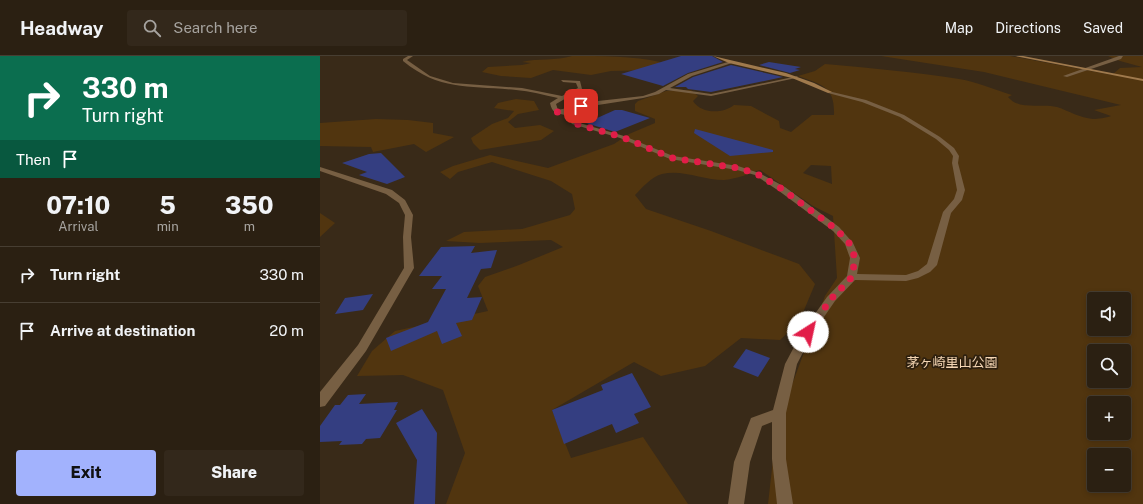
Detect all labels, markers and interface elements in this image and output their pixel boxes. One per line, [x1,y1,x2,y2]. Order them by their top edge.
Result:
search box [127,10,407,46]
text: Headway [20,17,103,39]
icon: search [141,17,163,39]
text: Search here [173,19,258,36]
text: Map [945,20,973,36]
text: Directions [995,20,1061,36]
text: Saved [1083,20,1123,36]
text: 330 m [82,71,169,104]
icon: right [16,72,68,124]
pin [564,89,598,123]
icon: arrive [570,95,592,117]
text: Turn right [82,105,164,126]
icon: arrive [59,148,81,170]
text: Then [16,151,51,168]
text: 07:10 [46,191,110,219]
text: 5 [159,191,176,219]
text: 350 [225,191,274,219]
text: Arrival [58,219,98,234]
text: min [157,219,179,234]
text: m [244,219,255,234]
icon: right [16,264,38,286]
text: Turn right [50,266,120,283]
text: 330 m [259,266,304,283]
map controls [1087,292,1131,492]
button: sound [1087,292,1131,336]
position arrow [787,311,829,353]
icon: arrive [16,320,38,342]
text: Arrive at destination [50,322,195,339]
text: 20 m [269,322,304,339]
button: search [1087,344,1131,388]
park label: 茅ヶ崎里山公園 [906,355,998,370]
button: + [1087,396,1131,440]
button: − [1087,448,1131,492]
button: Exit [16,450,156,496]
button: Share [164,450,304,496]

